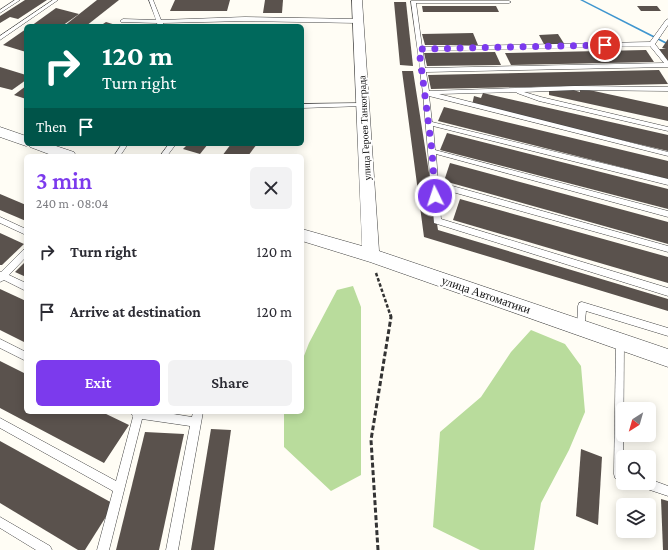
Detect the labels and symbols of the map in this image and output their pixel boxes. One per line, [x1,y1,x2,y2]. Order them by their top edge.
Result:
pin [588,28,622,62]
street label: улица Героев Танкограда [356,75,373,181]
position arrow [414,175,456,217]
street label: улица Автоматики [440,273,533,317]
north arrow [616,402,656,442]

